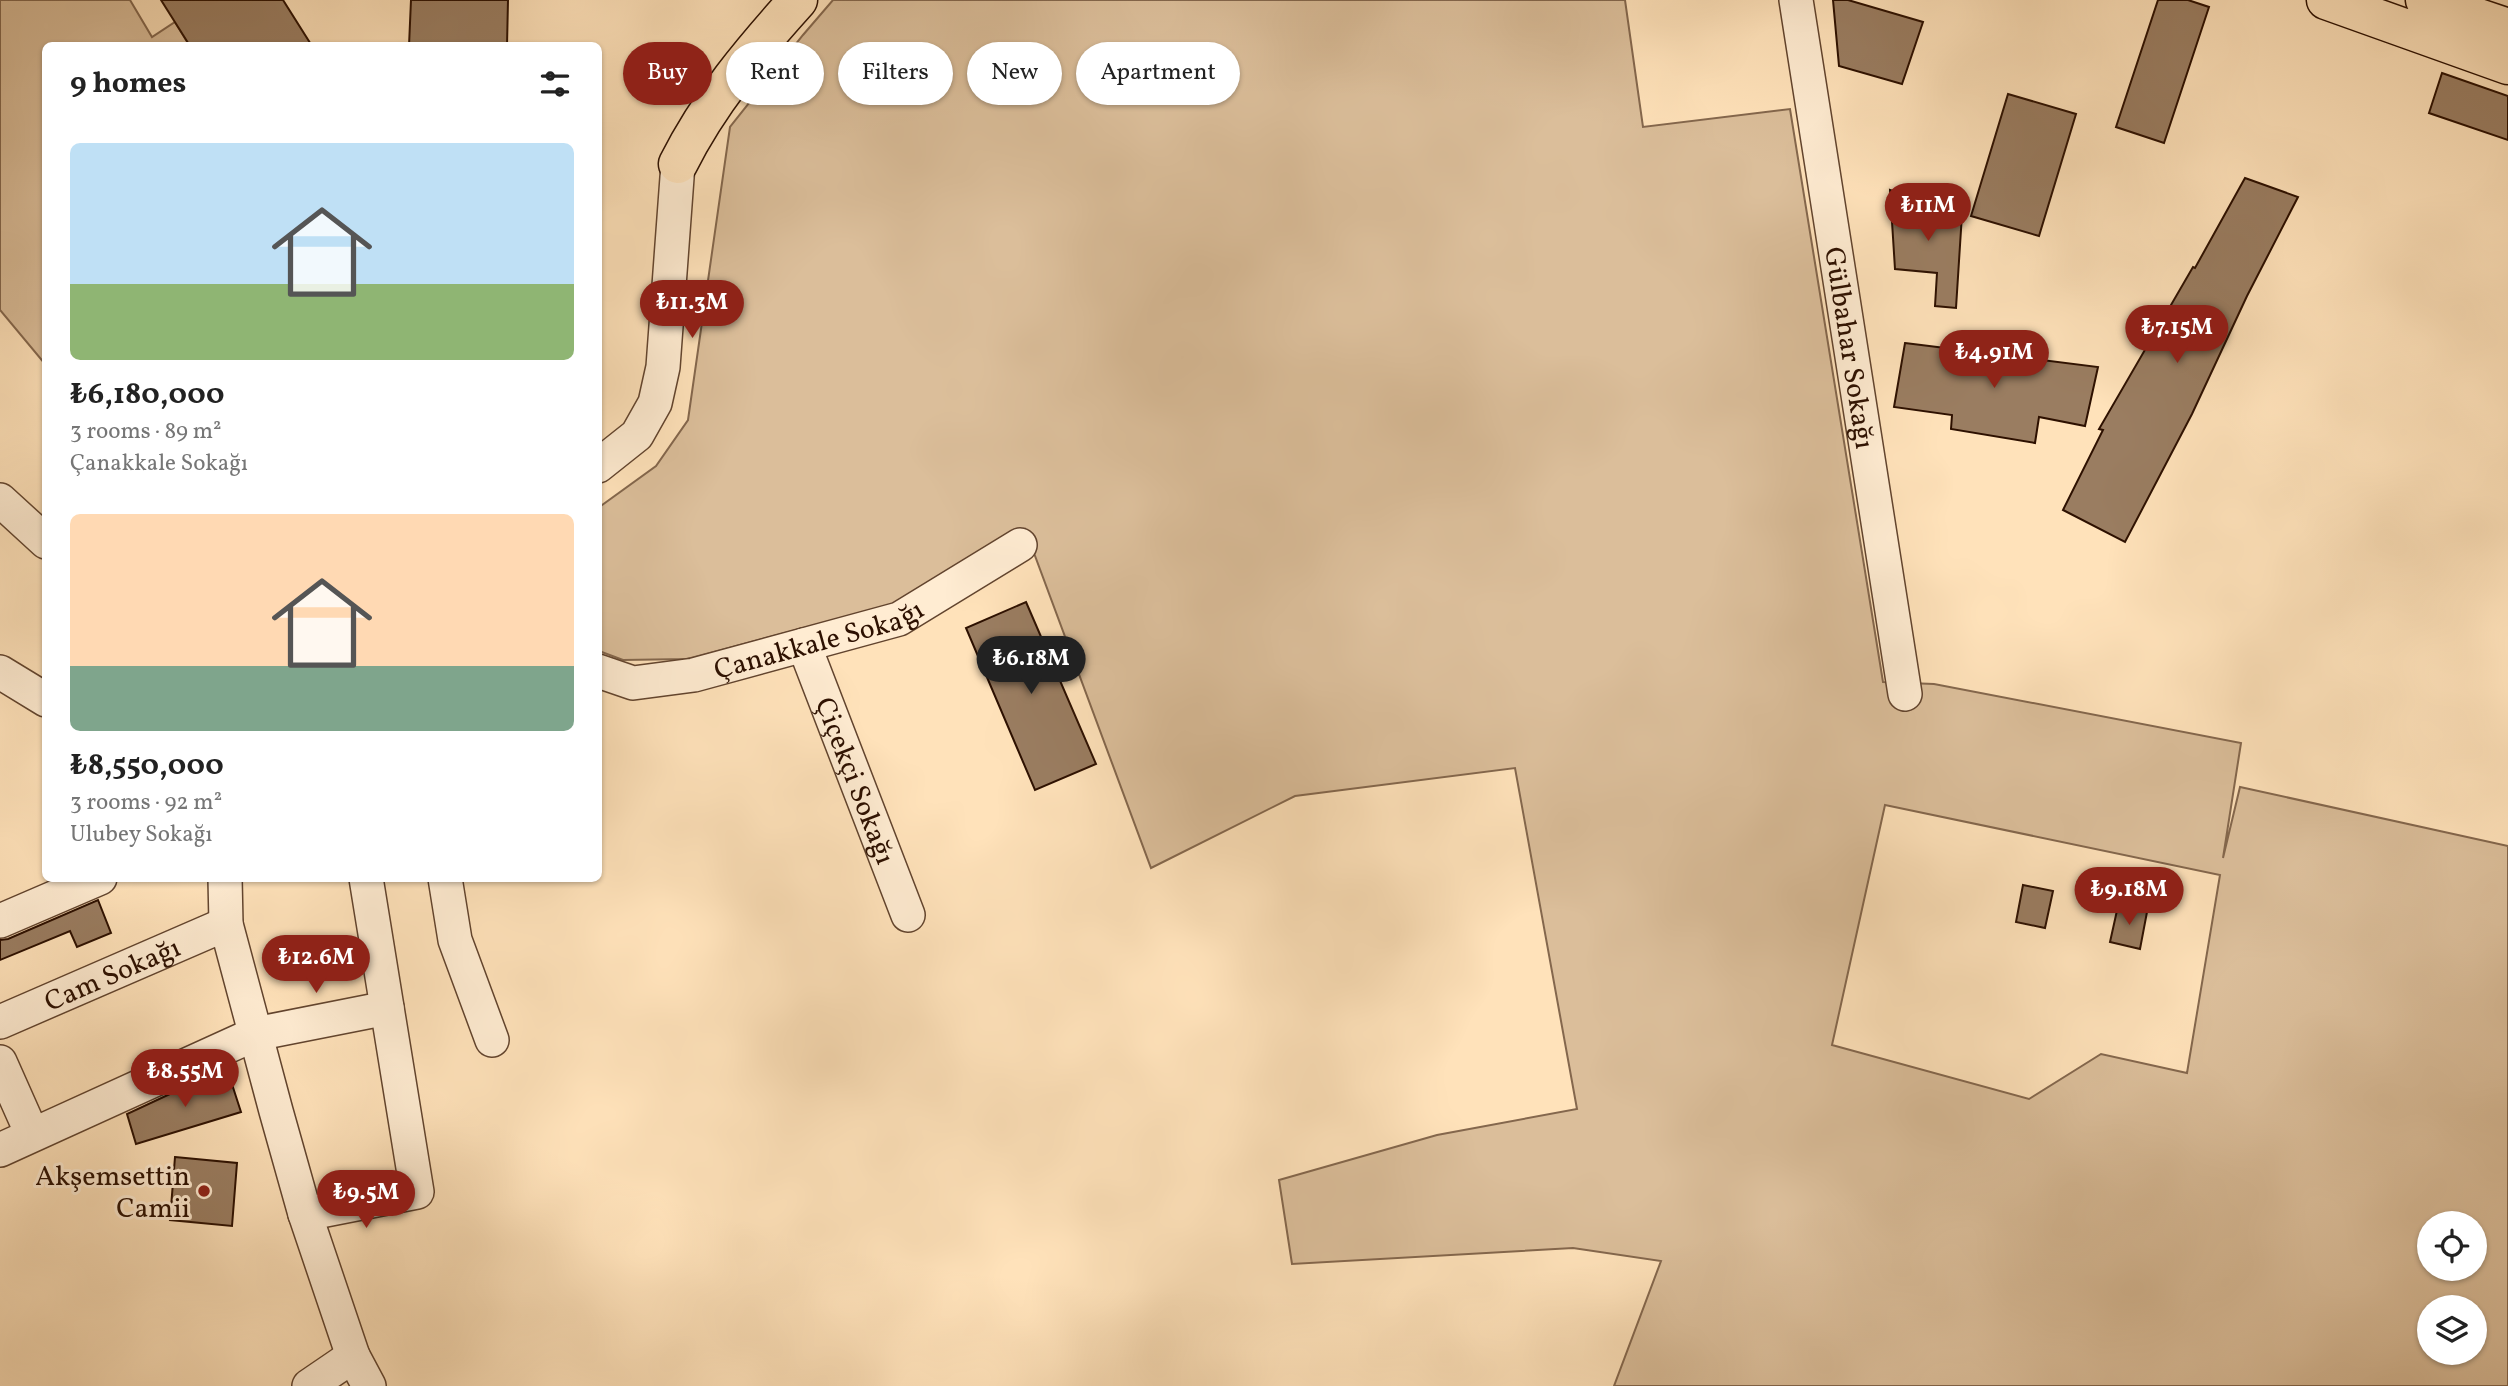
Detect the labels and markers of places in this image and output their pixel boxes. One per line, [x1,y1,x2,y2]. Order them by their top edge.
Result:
pin: ₺11M [1887,184,1969,243]
pin: ₺11.3M [635,280,749,340]
pin: ₺7.15M [2120,306,2234,365]
pin: ₺4.91M [1937,330,2051,390]
pin: ₺6.18M [974,636,1088,696]
pin: ₺9.18M [2072,867,2186,927]
pin: ₺12.6M [259,936,373,995]
pin: ₺8.55M [128,1050,242,1109]
place label: Akşemsettin Camii [35,1158,190,1229]
pin: ₺9.5M [317,1170,415,1230]
marker: Akşemsettin Camii [196,1183,212,1199]

